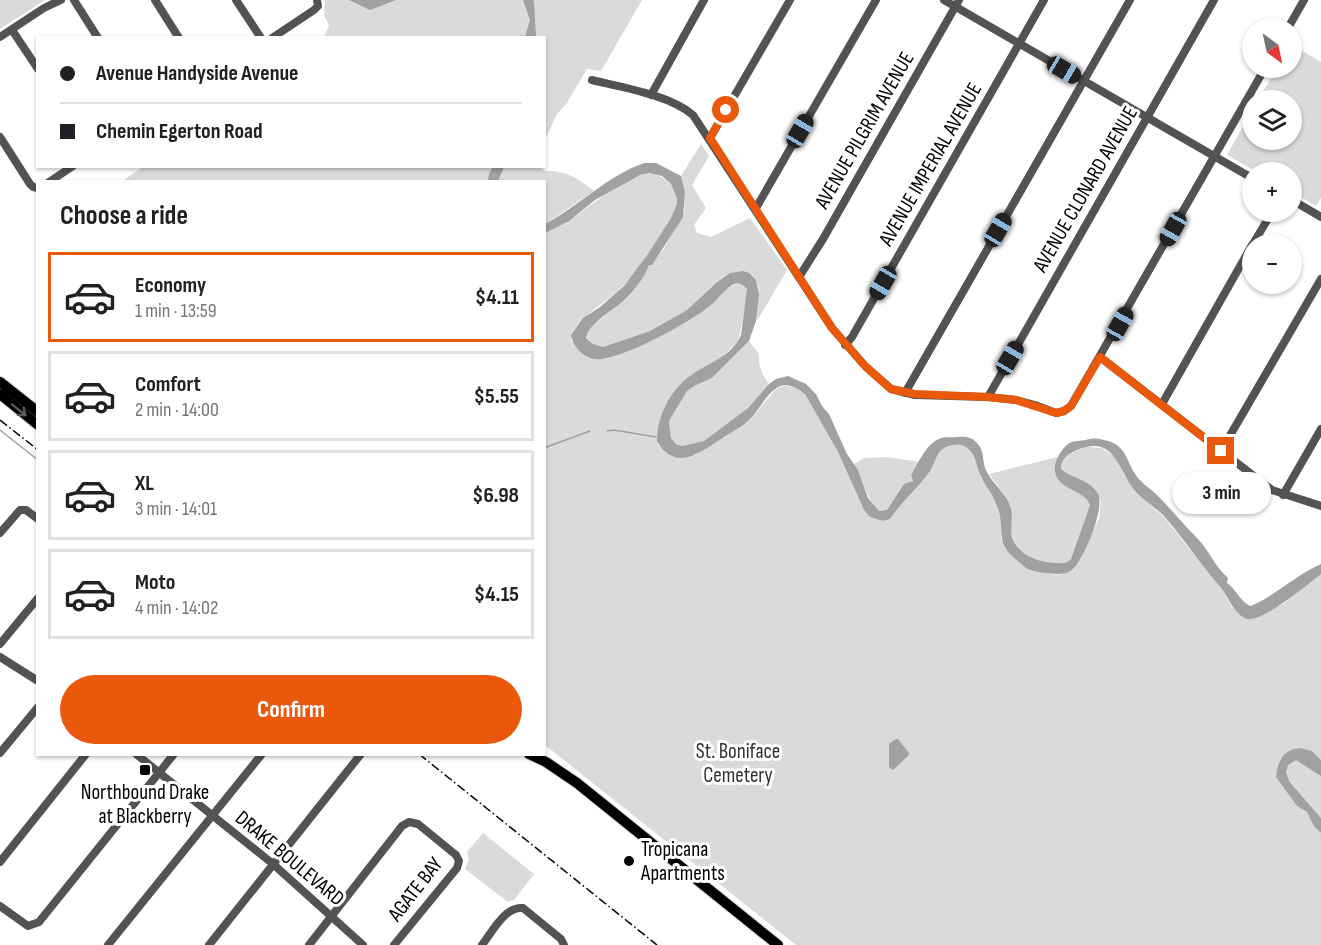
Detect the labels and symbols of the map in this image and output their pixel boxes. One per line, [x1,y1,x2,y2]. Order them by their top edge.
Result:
north arrow [1242,18,1302,78]
street label: AVENUE PILGRIM AVENUE [809,48,919,214]
car [1044,53,1084,87]
street label: AVENUE IMPERIAL AVENUE [873,78,987,251]
route start [712,96,739,123]
street label: AVENUE CLONARD AVENUE [1027,102,1143,277]
car [783,111,817,151]
car [1156,209,1190,249]
car [981,210,1015,250]
car [866,263,900,303]
car [1103,304,1137,344]
car [993,338,1027,378]
one-way arrow [11,403,27,416]
route end [1207,437,1234,464]
callout: 3 min [1172,472,1270,514]
park label: St. Boniface Cemetery [696,739,780,788]
marker: Northbound Drake at Blackberry [138,763,152,777]
place label: Northbound Drake at Blackberry [81,780,209,829]
street label: DRAKE BOULEVARD [230,806,349,911]
place label: Tropicana Apartments [640,837,725,886]
street label: AGATE BAY [382,852,448,927]
marker: Tropicana Apartments [622,854,636,868]

